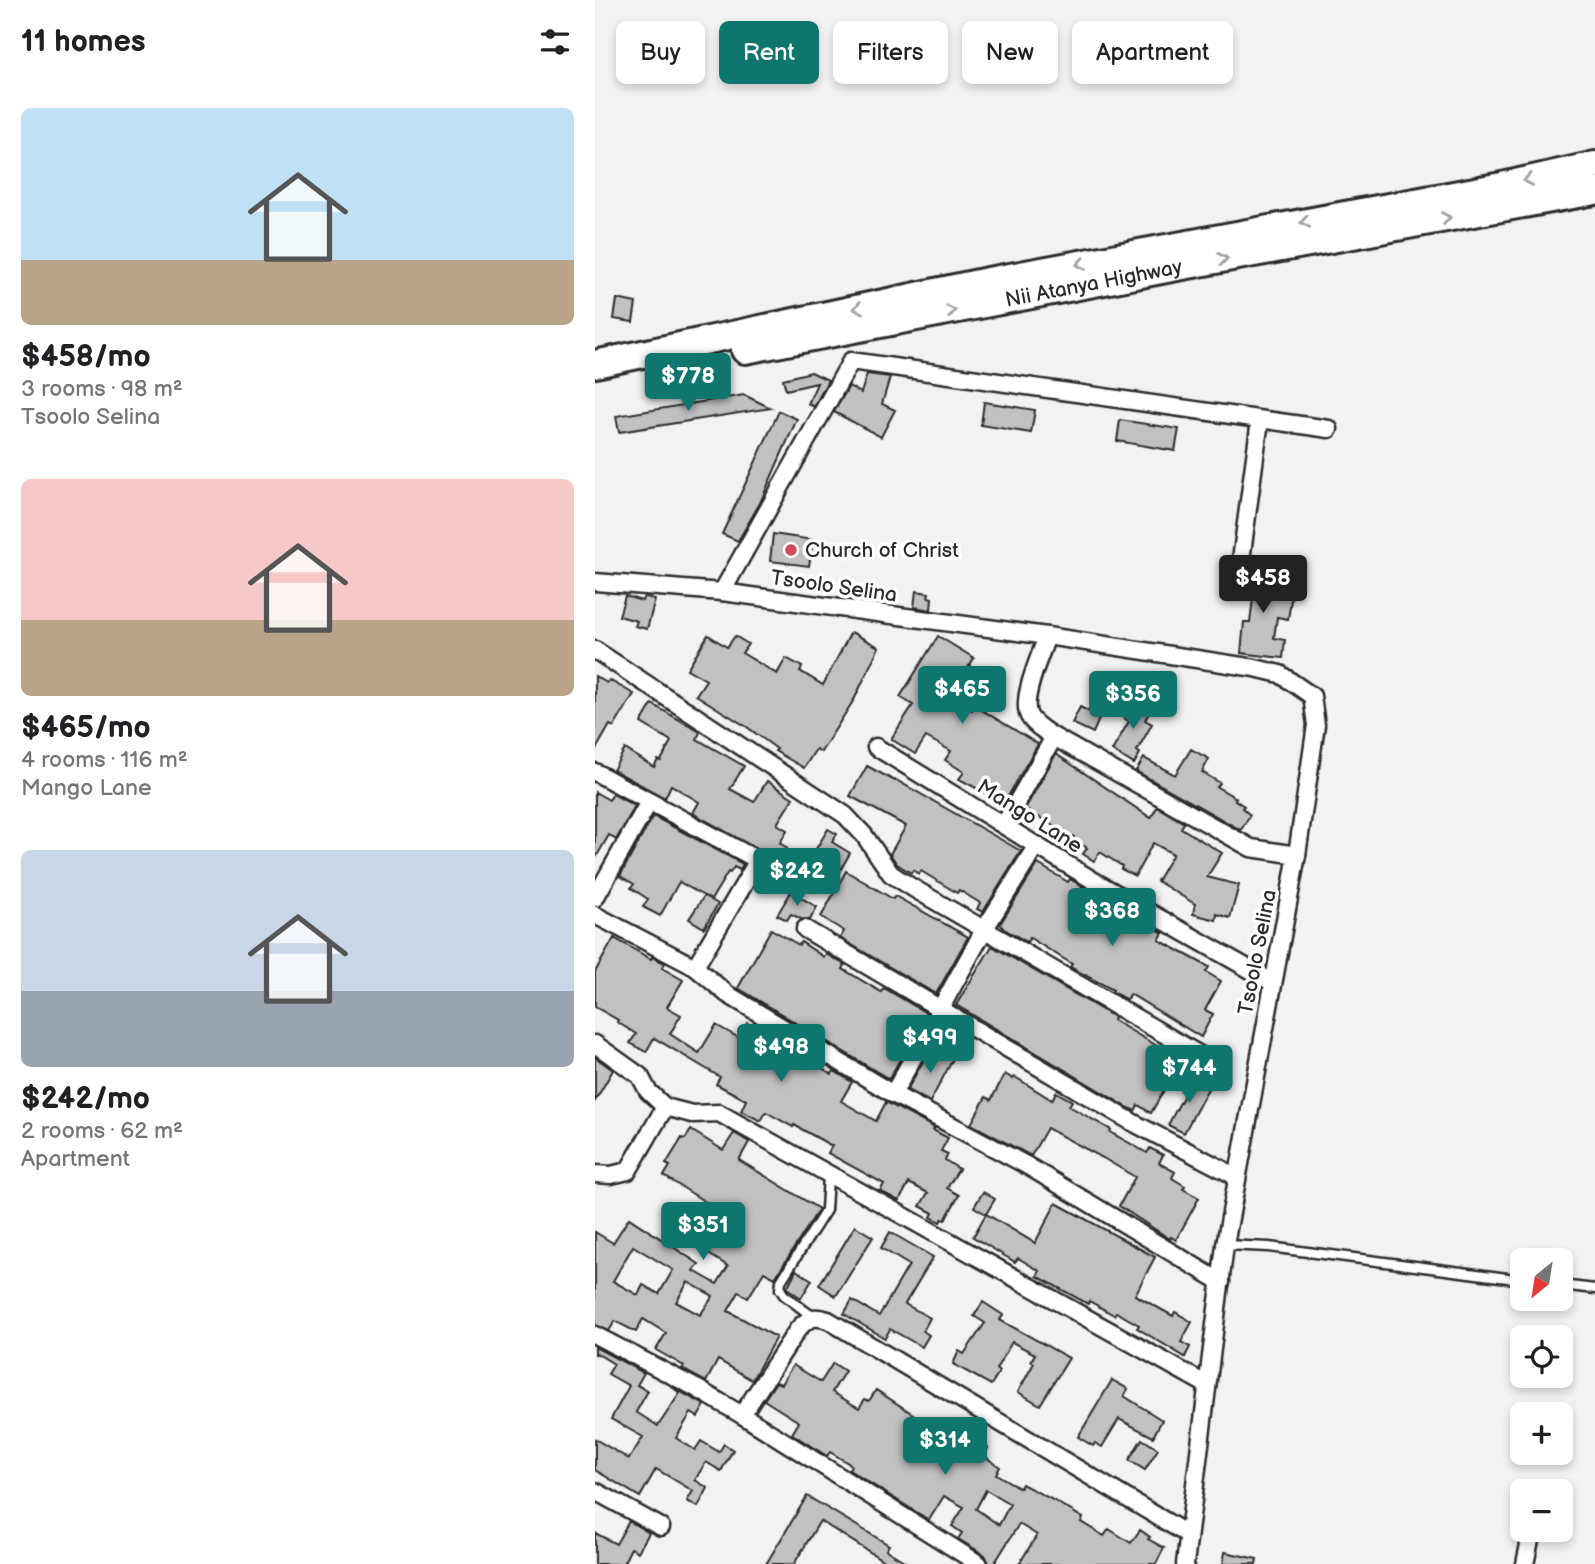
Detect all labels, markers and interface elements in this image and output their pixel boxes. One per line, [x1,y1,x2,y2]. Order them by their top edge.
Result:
chip: Buy [616,21,705,84]
chip: Rent [719,21,819,84]
chip: Filters [833,21,948,84]
chip: New [962,21,1058,84]
chip: Apartment [1072,21,1233,84]
icon: filters [536,23,574,61]
text: 11 homes [21,24,145,60]
icon: home [235,154,361,280]
one-way arrow [1522,171,1534,186]
one-way arrow [1440,211,1452,226]
one-way arrow [1299,213,1311,228]
one-way arrow [1217,252,1229,267]
street label: Nii Atanya Highway [1003,254,1185,313]
one-way arrow [1075,256,1087,271]
one-way arrow [852,300,864,315]
one-way arrow [945,304,957,319]
text: $458/mo [21,339,151,375]
pin: $778 [647,354,729,413]
text: $778 [661,362,715,390]
text: 3 rooms · 98 m² [21,375,183,403]
text: Tsoolo Selina [21,403,160,431]
icon: home [235,525,361,651]
place label: Church of Christ [805,538,959,563]
marker: Church of Christ [783,542,799,558]
pin: $458 [1222,556,1304,615]
text: $458 [1235,564,1291,592]
street label: Tsoolo Selina [769,565,899,608]
pin: $465 [921,666,1003,726]
pin: $356 [1092,672,1174,731]
text: $465 [934,675,990,703]
text: $356 [1105,680,1161,708]
text: $465/mo [21,710,151,746]
text: 4 rooms · 116 m² [21,746,188,774]
text: Mango Lane [21,774,152,802]
street label: Mango Lane [973,774,1087,859]
pin: $242 [756,848,838,908]
text: $242 [769,857,825,885]
street label: Tsoolo Selina [1233,887,1282,1017]
pin: $368 [1071,888,1153,948]
icon: home [235,896,361,1022]
text: $368 [1084,897,1140,925]
pin: $499 [889,1016,971,1075]
pin: $498 [740,1024,822,1084]
text: $499 [902,1024,958,1052]
text: $498 [753,1033,809,1061]
pin: $744 [1148,1046,1230,1105]
text: $744 [1162,1054,1216,1082]
text: $242/mo [21,1081,150,1117]
text: 2 rooms · 62 m² [21,1117,183,1145]
text: Apartment [21,1145,130,1173]
pin: $351 [662,1202,744,1262]
text: $351 [677,1211,729,1239]
north arrow [1510,1248,1573,1311]
map controls [1510,1248,1573,1542]
button: locate [1510,1325,1573,1388]
button: + [1510,1402,1573,1465]
pin: $314 [904,1418,986,1477]
text: $314 [919,1426,971,1454]
button: − [1510,1479,1573,1542]

